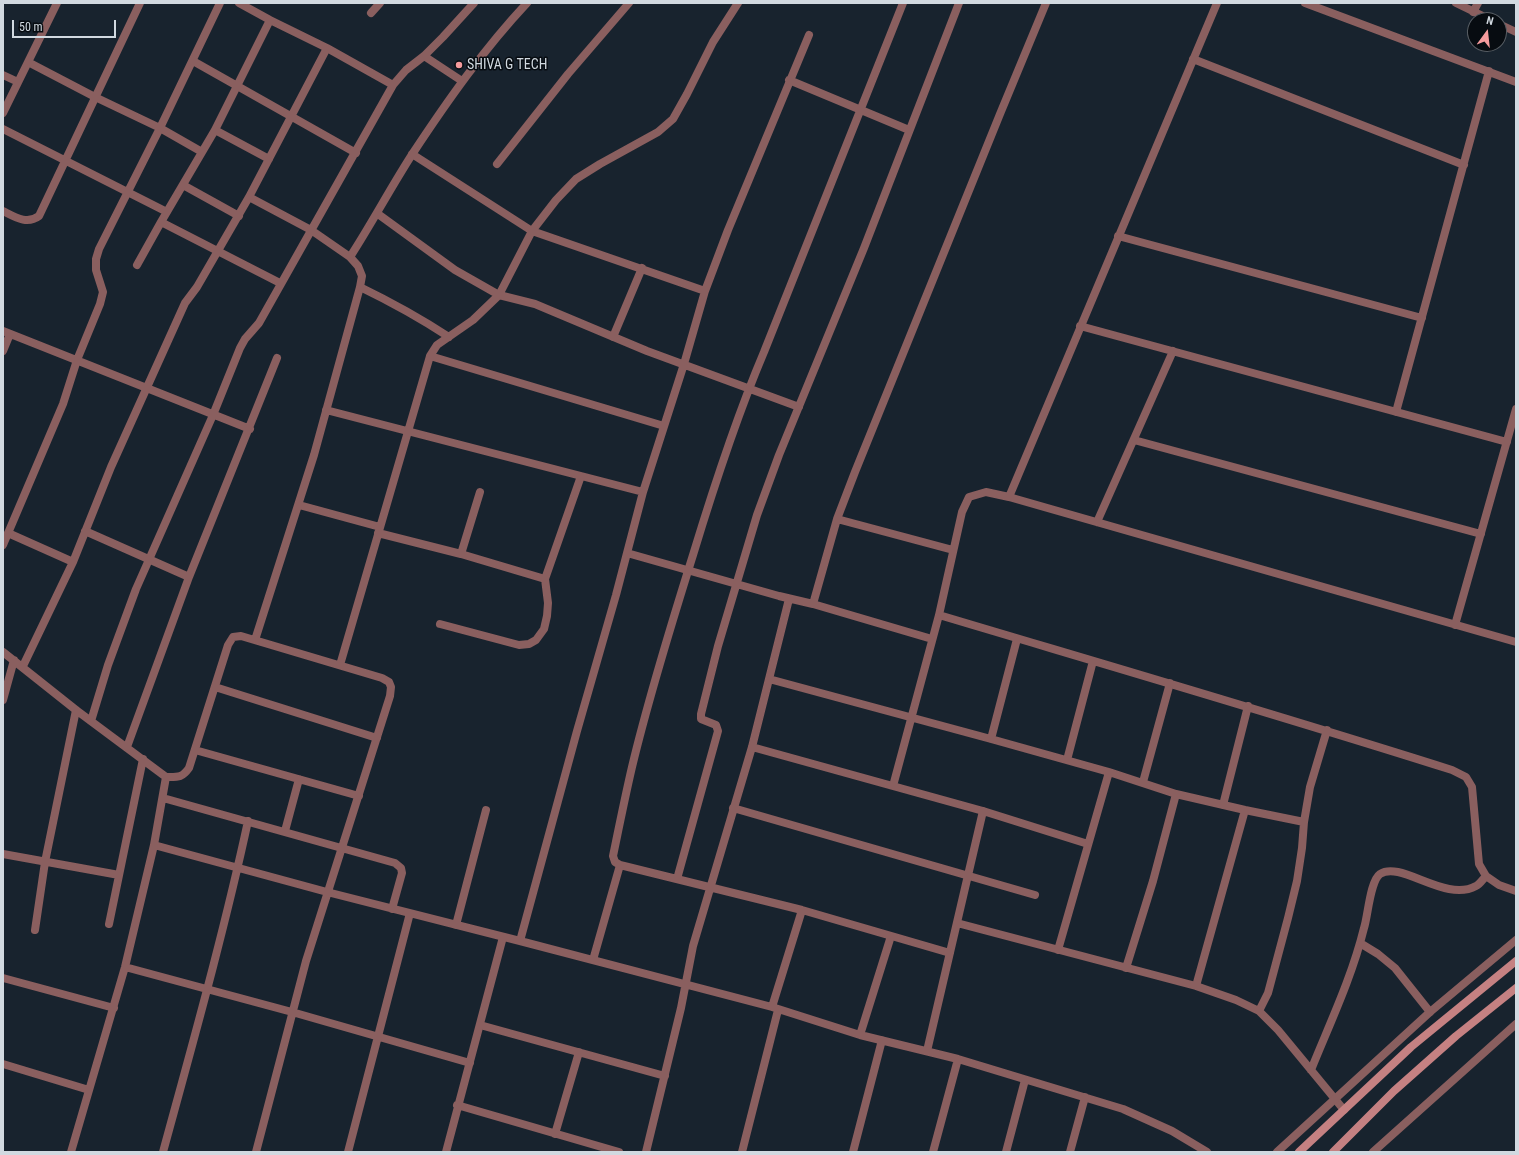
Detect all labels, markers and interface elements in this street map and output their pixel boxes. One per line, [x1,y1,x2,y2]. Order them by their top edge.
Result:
scale bar [14,12,118,38]
north arrow [1467,12,1507,52]
text: N [1485,14,1495,28]
text: 50 m [19,20,43,34]
place label: SHIVA G TECH [467,57,547,73]
marker: SHIVA G TECH [454,60,464,70]

